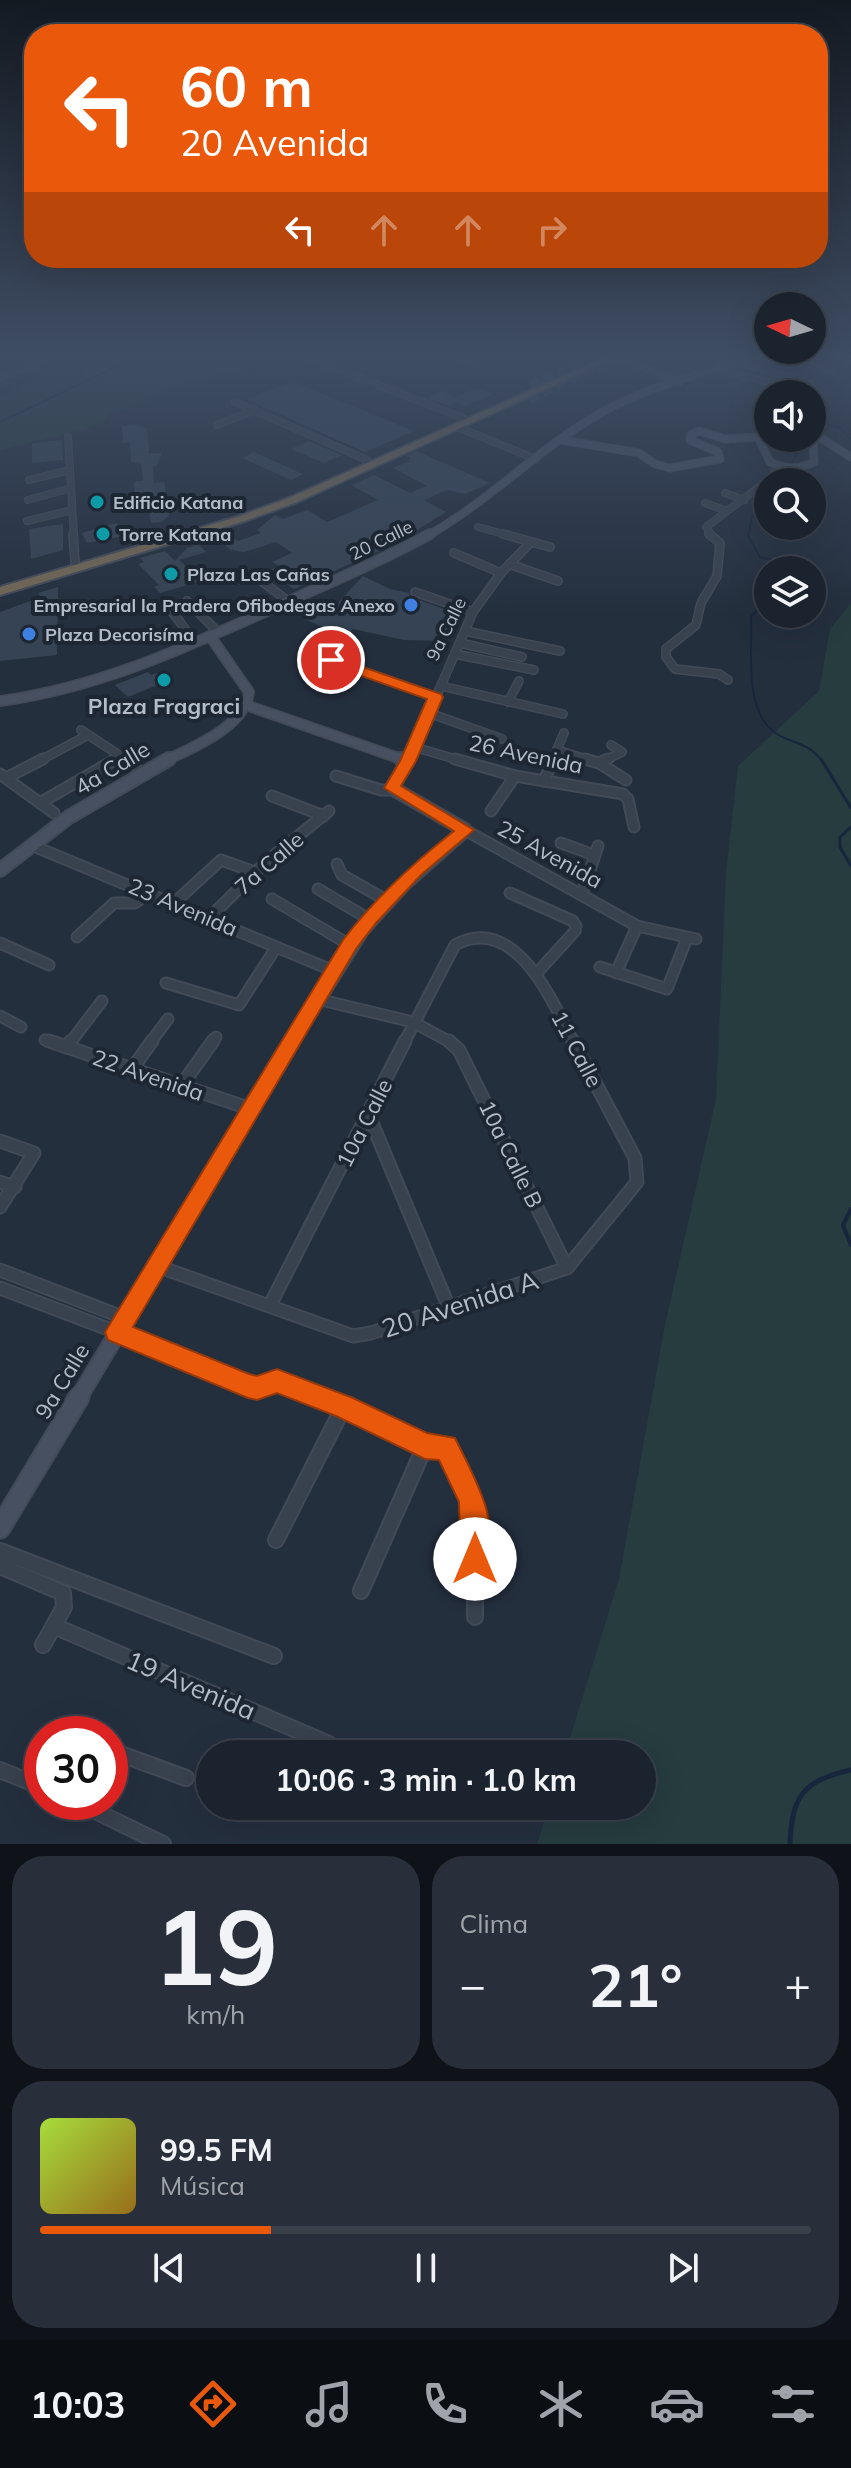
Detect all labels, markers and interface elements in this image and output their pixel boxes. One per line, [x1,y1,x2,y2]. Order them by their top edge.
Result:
text: 60 m [180,51,313,121]
icon: left [48,56,152,160]
text: 20 Avenida [180,120,369,165]
icon: left [278,208,322,252]
icon: ahead [362,208,406,252]
icon: ahead [446,208,490,252]
icon: right [530,208,574,252]
north arrow [754,292,826,364]
map controls [754,292,826,628]
button: sound [754,380,826,452]
button: search [754,468,826,540]
place label: Edificio Katana [113,491,243,514]
marker: Edificio Katana [88,493,106,511]
street label: 20 Calle [346,515,416,565]
place label: Torre Katana [119,523,231,546]
marker: Torre Katana [94,525,112,543]
button: layers [754,556,826,628]
place label: Plaza Las Cañas [187,563,330,586]
marker: Plaza Las Cañas [162,565,180,583]
place label: Empresarial la Pradera Ofibodegas Anexo [34,594,395,617]
street label: 9a Calle [421,594,471,664]
marker: Empresarial la Pradera Ofibodegas Anexo [402,596,420,614]
place label: Plaza Decorisíma [45,623,194,646]
marker: Plaza Decorisíma [20,625,38,643]
pin [297,626,365,694]
icon: arrive [309,638,353,682]
marker: Plaza Fragraci [155,671,173,689]
place label: Plaza Fragraci [88,692,240,720]
street label: 26 Avenida [466,728,586,780]
street label: 4a Calle [69,735,155,801]
street label: 25 Avenida [493,814,607,894]
street label: 7a Calle [229,825,309,901]
street label: 23 Avenida [124,871,242,943]
street label: 11 Calle [545,1006,609,1092]
street label: 22 Avenida [89,1043,207,1107]
street label: 10a Calle [330,1074,398,1172]
street label: 10a Calle B [473,1096,549,1212]
street label: 20 Avenida A [378,1263,542,1345]
street label: 9a Calle [29,1338,95,1424]
position arrow [433,1517,517,1601]
street label: 19 Avenida [122,1643,260,1727]
speed limit sign: 30 [24,1716,128,1820]
text: 10:06 · 3 min · 1.0 km [275,1761,577,1799]
text: 19 [153,1880,278,2011]
text: Clima [460,1907,528,1940]
text: 21° [588,1947,683,2022]
text: − [460,1957,486,2012]
text: + [785,1957,811,2012]
text: km/h [186,1998,245,2031]
text: 99.5 FM [160,2131,273,2169]
text: Música [160,2169,245,2202]
icon: previous [147,2246,191,2290]
icon: pause [404,2246,448,2290]
icon: next [661,2246,705,2290]
icon: directions [185,2376,241,2432]
icon: music [301,2376,357,2432]
icon: phone [417,2376,473,2432]
icon: climate [533,2376,589,2432]
icon: car [649,2376,705,2432]
icon: filters [765,2376,821,2432]
text: 10:03 [30,2382,125,2427]

